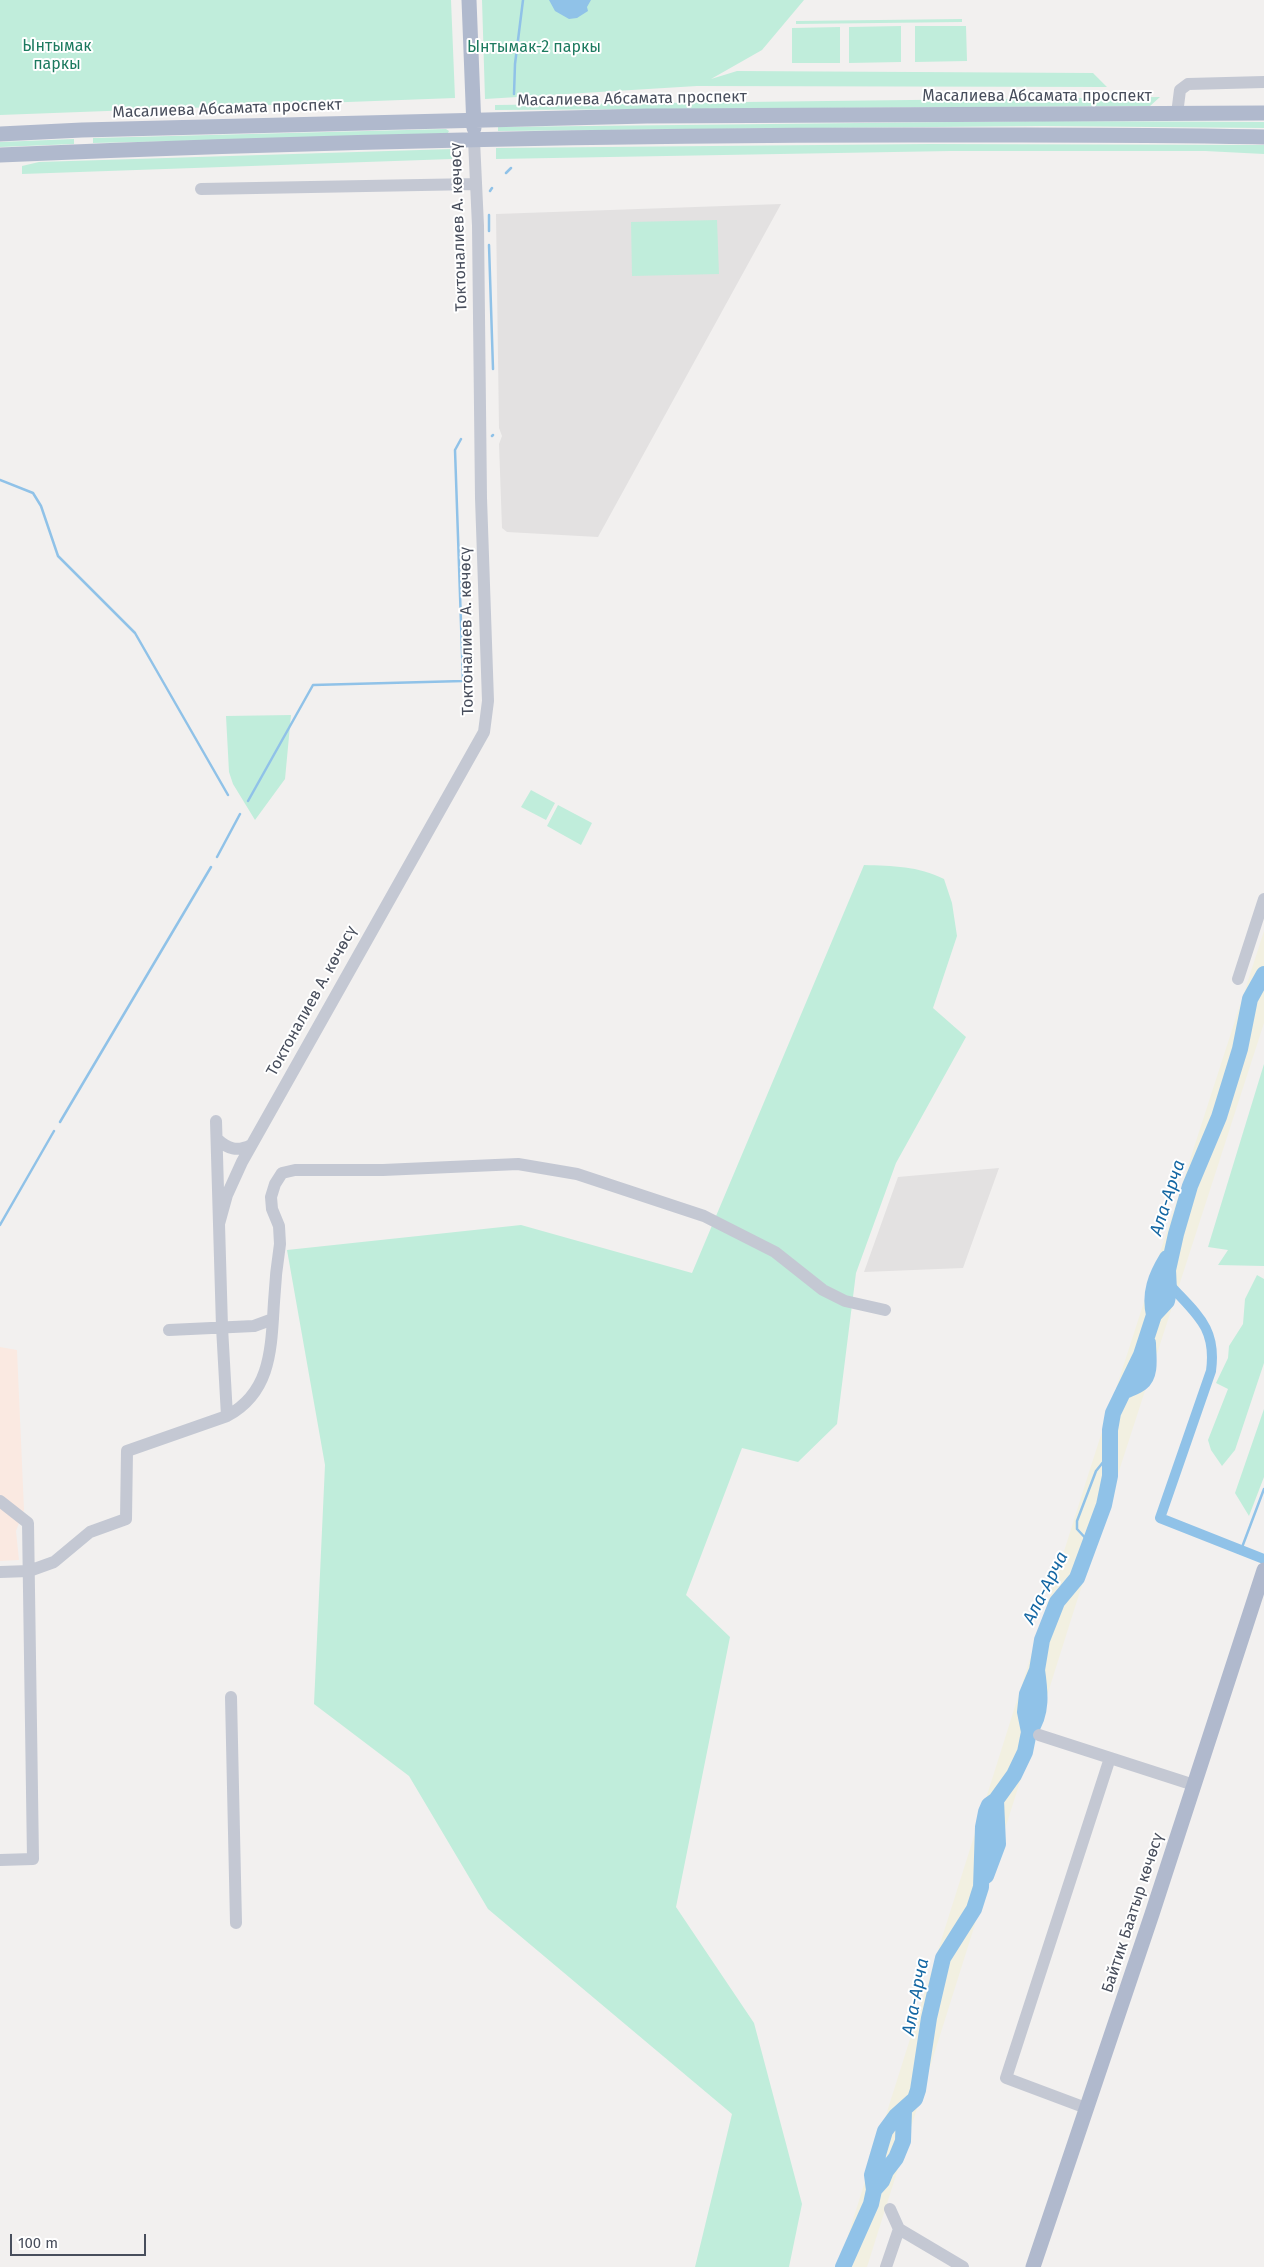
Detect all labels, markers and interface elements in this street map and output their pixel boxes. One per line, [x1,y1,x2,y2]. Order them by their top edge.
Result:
park label: Ынтымак паркы [22,37,92,75]
park label: Ынтымак-2 паркы [467,38,601,58]
street label: Масалиева Абсамата проспект [517,87,747,111]
street label: Масалиева Абсамата проспект [922,87,1152,107]
street label: Масалиева Абсамата проспект [112,95,342,123]
street label: Токтоналиев А. көчөсү [446,142,472,312]
street label: Токтоналиев А. көчөсү [456,546,478,716]
street label: Токтоналиев А. көчөсү [263,923,361,1079]
water label: Ала-Арча [1146,1157,1190,1239]
water label: Ала-Арча [1019,1548,1073,1628]
street label: Байтик Баатыр көчөсү [1098,1831,1168,1995]
water label: Ала-Арча [898,1957,934,2037]
scale bar [12,2224,149,2256]
text: 100 m [18,2234,58,2252]

